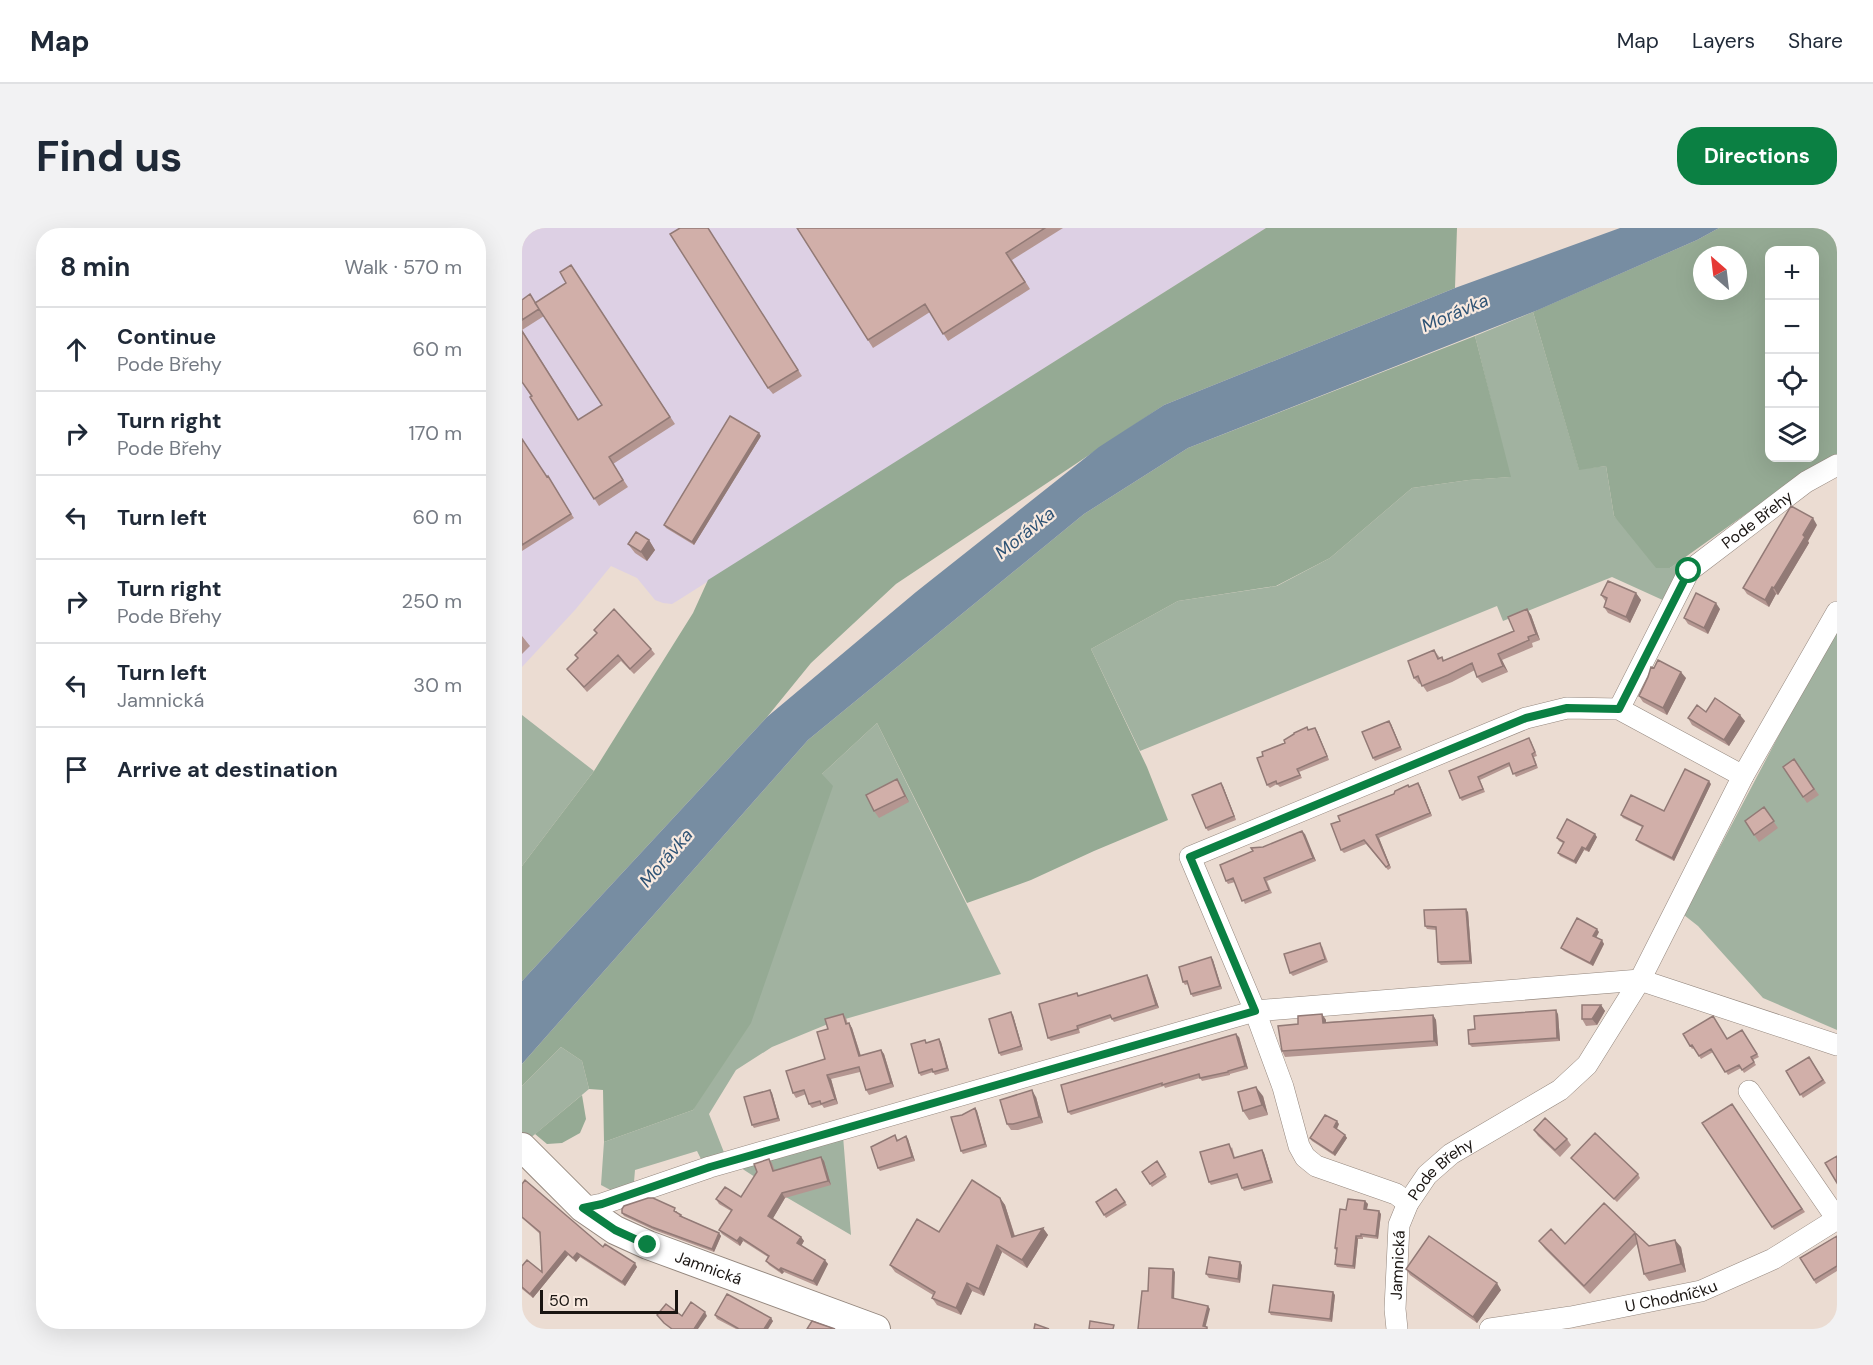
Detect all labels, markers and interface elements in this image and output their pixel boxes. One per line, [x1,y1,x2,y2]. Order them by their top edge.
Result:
text: Map [30,23,90,60]
text: Map [1617,27,1659,55]
text: Layers [1692,27,1755,55]
text: Share [1788,27,1843,55]
button: Directions [1677,127,1837,185]
text: Find us [36,129,182,184]
north arrow [1693,246,1747,300]
map controls [1765,246,1819,462]
button: + [1765,246,1819,300]
text: 8 min [60,250,130,284]
text: Walk · 570 m [345,254,462,280]
water label: Morávka [1418,288,1492,338]
button: − [1765,300,1819,354]
text: Continue [117,322,216,351]
icon: ahead [60,333,93,366]
text: 60 m [413,336,462,362]
text: Pode Břehy [117,351,222,377]
button: locate [1765,354,1819,408]
text: Turn right [117,406,222,435]
button: layers [1765,408,1819,462]
icon: right [60,417,93,450]
text: 170 m [409,420,462,446]
text: Pode Břehy [117,435,222,461]
street label: Pode Břehy [1717,486,1797,554]
icon: left [60,501,93,534]
water label: Morávka [990,501,1060,565]
text: Turn left [117,503,207,532]
text: 60 m [413,504,462,530]
route start [1675,557,1701,583]
text: Turn right [117,574,222,603]
icon: right [60,585,93,618]
text: 250 m [401,588,462,614]
text: Pode Břehy [117,603,222,629]
text: Turn left [117,658,207,687]
icon: left [60,669,93,702]
text: 30 m [413,672,462,698]
text: Jamnická [117,687,204,713]
icon: arrive [60,753,93,786]
text: Arrive at destination [117,755,338,784]
water label: Morávka [634,823,698,892]
street label: Pode Břehy [1403,1133,1478,1204]
street label: Jamnická [1385,1230,1410,1301]
route end [634,1231,660,1257]
street label: Jamnická [672,1246,745,1290]
street label: U Chodníčku [1623,1275,1721,1317]
scale bar [540,1287,678,1314]
text: 50 m [549,1290,588,1311]

